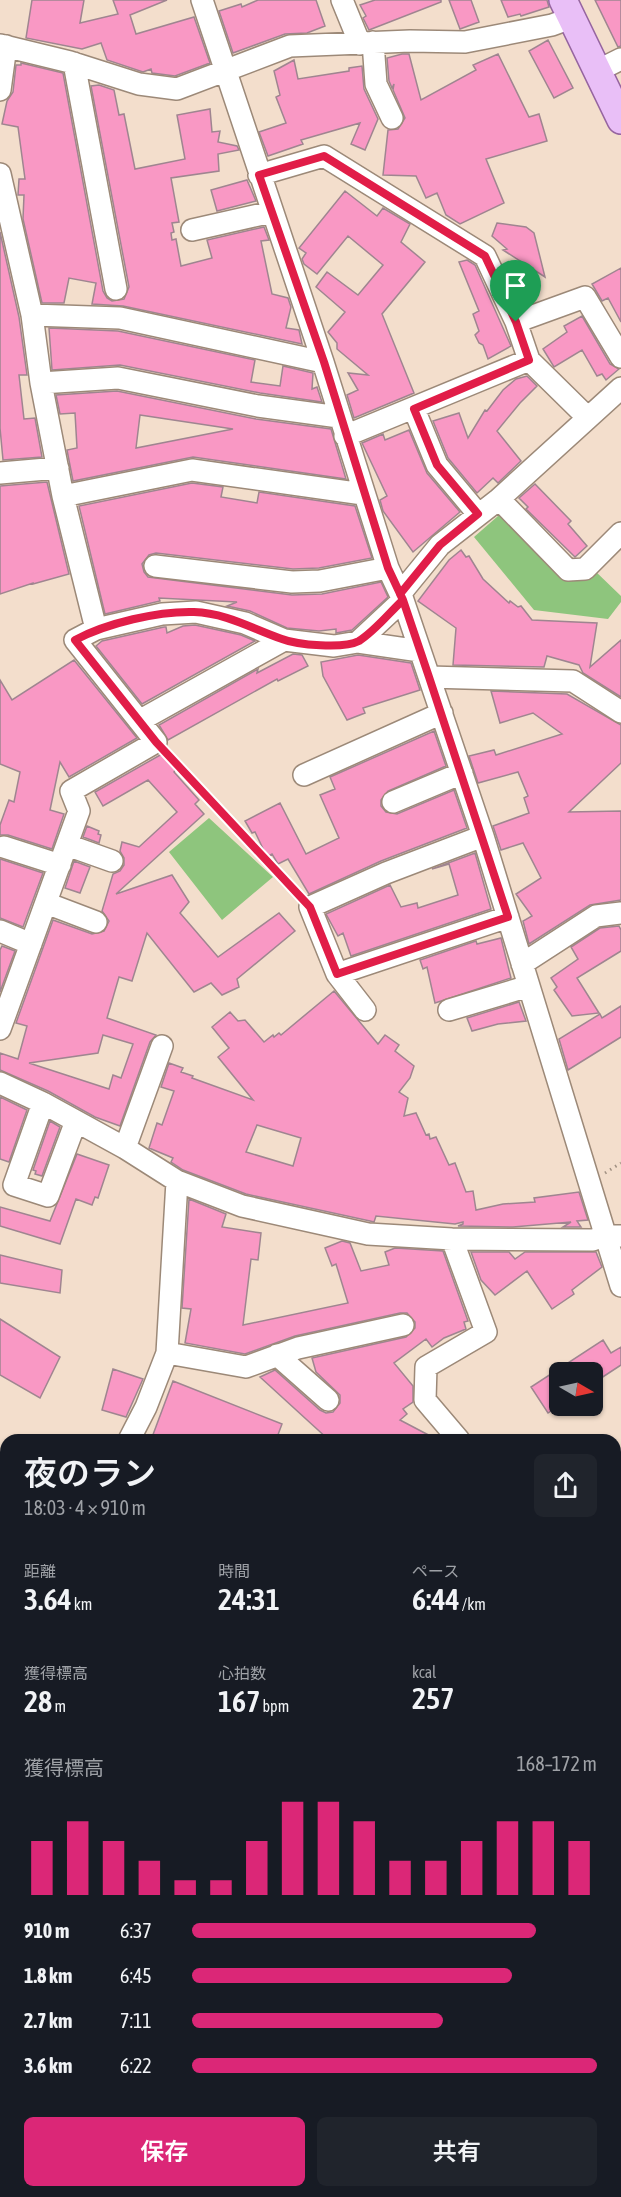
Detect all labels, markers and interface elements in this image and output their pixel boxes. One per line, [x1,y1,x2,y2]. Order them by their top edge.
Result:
pin [490,260,541,322]
icon: arrive [499,269,532,302]
north arrow [549,1362,603,1416]
map controls [549,1362,603,1416]
text: 夜のラン [24,1454,156,1492]
button: share [534,1454,597,1517]
text: 18:03 · 4 × 910 m [24,1496,146,1519]
text: 距離 [24,1562,56,1580]
text: 時間 [218,1562,250,1580]
text: ペース [412,1562,459,1580]
text: 3.64 [24,1582,72,1616]
text: 24:31 [218,1582,280,1616]
text: 6:44 [412,1582,460,1616]
text: km [72,1595,92,1613]
text: /km [460,1595,486,1613]
text: kcal [412,1663,436,1681]
text: 獲得標高 [24,1664,88,1682]
text: 心拍数 [218,1664,266,1682]
text: 257 [412,1681,454,1715]
text: 28 [24,1684,52,1718]
text: 167 [218,1684,260,1718]
text: m [52,1697,66,1715]
text: bpm [260,1697,289,1715]
text: 168–172 m [516,1752,597,1775]
text: 獲得標高 [24,1756,104,1779]
text: 910 m [24,1919,69,1942]
text: 6:37 [120,1919,152,1942]
text: 1.8 km [24,1964,72,1987]
text: 6:45 [120,1964,152,1987]
text: 2.7 km [24,2009,72,2032]
text: 7:11 [120,2009,152,2032]
text: 3.6 km [24,2054,72,2077]
text: 6:22 [120,2054,152,2077]
button: 保存 [24,2117,305,2186]
button: 共有 [317,2117,597,2186]

